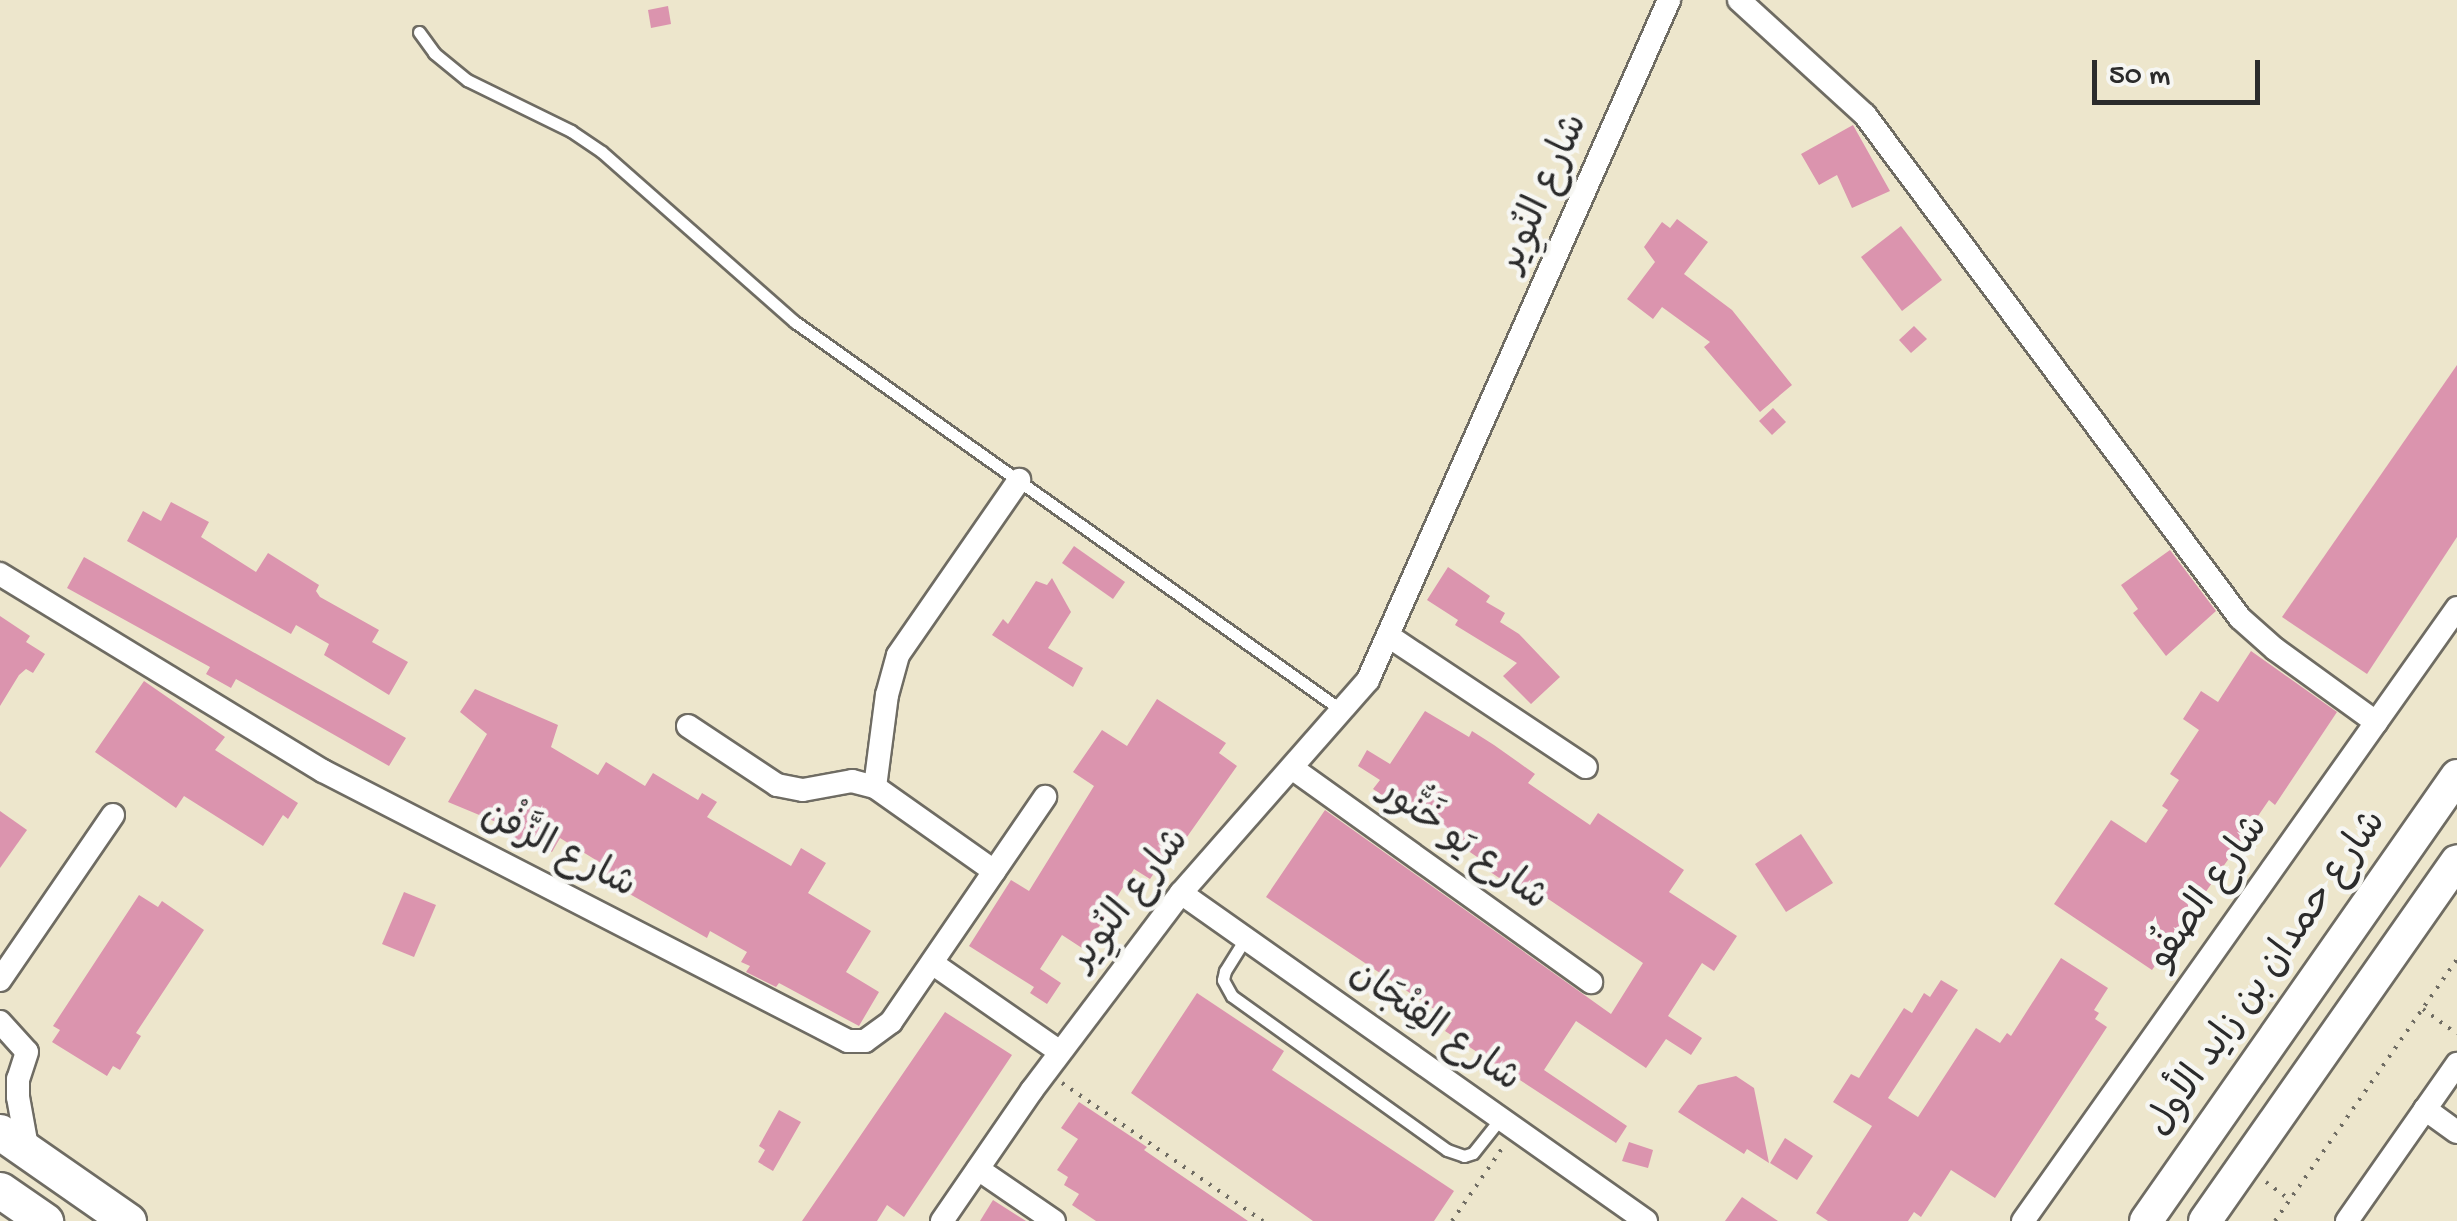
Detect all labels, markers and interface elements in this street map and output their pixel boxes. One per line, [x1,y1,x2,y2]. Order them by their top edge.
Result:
scale bar [2097,40,2264,102]
text: 50 m [2109,60,2170,95]
street label: شارع النُوِير [1491,108,1601,280]
street label: شارع يَو خَنُّور [1369,771,1555,923]
street label: شارع الزَّفْن [472,795,642,911]
street label: شارع حمدان بن زايد الأول [2139,803,2399,1147]
street label: شارع الصفُو [2141,808,2281,980]
street label: شارع النُوِير [1062,821,1202,981]
street label: شارع الفِنْجَان [1339,953,1527,1105]

